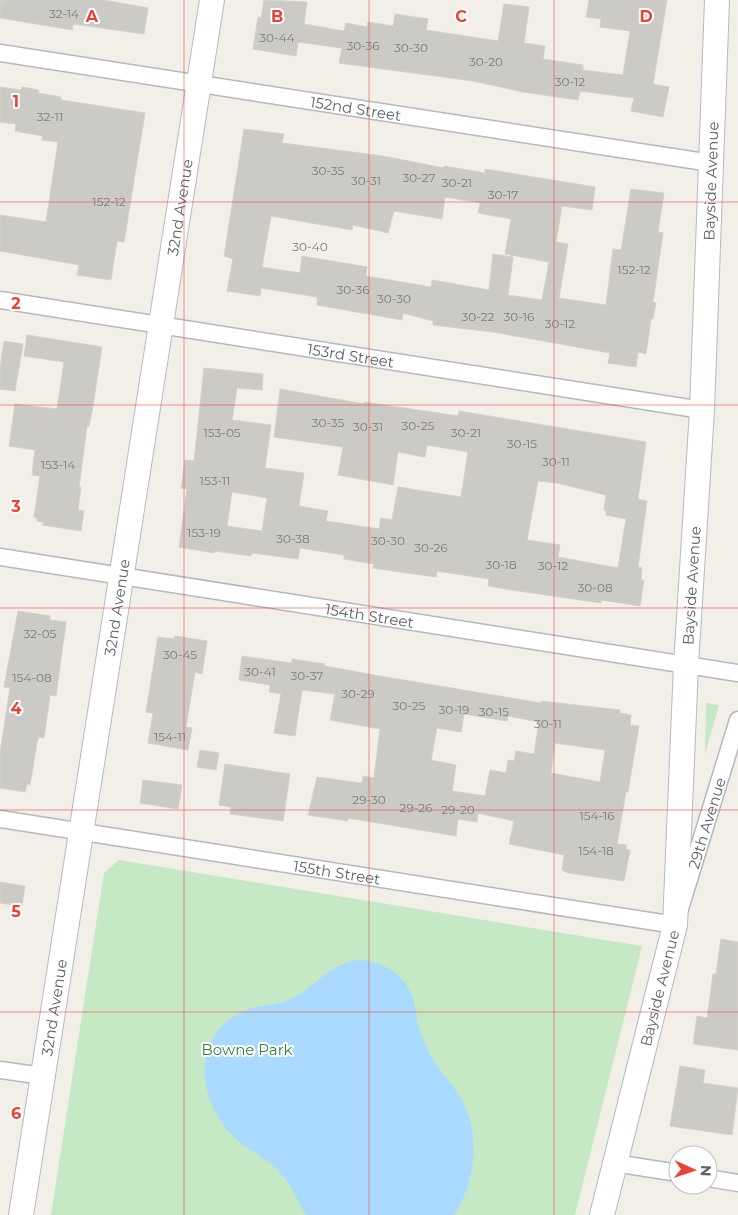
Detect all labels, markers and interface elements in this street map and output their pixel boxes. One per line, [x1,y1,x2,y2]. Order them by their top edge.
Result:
house number: 32-14 [49,6,79,21]
text: A [85,7,99,26]
text: B [271,7,283,26]
text: C [455,7,467,26]
text: D [639,7,653,26]
house number: 30-44 [259,30,295,45]
house number: 30-36 [346,38,380,53]
house number: 30-30 [394,40,428,55]
house number: 30-20 [469,54,503,69]
house number: 30-12 [555,74,585,89]
text: 1 [13,92,19,111]
street label: 152nd Street [309,92,403,124]
house number: 32-11 [37,109,63,124]
street label: Bayside Avenue [699,121,722,241]
street label: 32nd Avenue [162,158,196,257]
house number: 30-35 [312,163,345,178]
house number: 30-27 [402,170,436,185]
house number: 30-31 [351,173,381,188]
house number: 30-21 [442,175,472,190]
house number: 30-17 [488,187,518,202]
house number: 152-12 [92,194,126,209]
house number: 30-40 [292,239,328,254]
house number: 152-12 [617,262,651,277]
house number: 30-36 [336,282,370,297]
house number: 30-30 [377,291,411,306]
text: 2 [11,294,21,313]
house number: 30-22 [462,309,495,324]
house number: 30-16 [504,309,534,324]
house number: 30-12 [545,316,575,331]
street label: 153rd Street [306,339,395,371]
house number: 30-35 [312,415,345,430]
house number: 30-25 [402,418,435,433]
house number: 30-31 [353,419,383,434]
house number: 153-05 [203,425,241,440]
house number: 30-21 [451,425,481,440]
house number: 30-15 [507,436,537,451]
house number: 30-11 [542,454,570,469]
house number: 153-14 [41,457,75,472]
house number: 153-11 [200,473,230,488]
text: 3 [10,497,21,516]
house number: 153-19 [187,525,221,540]
street label: Bayside Avenue [678,525,704,645]
house number: 30-38 [276,531,310,546]
house number: 30-30 [371,533,405,548]
house number: 30-26 [414,540,448,555]
house number: 30-18 [485,557,517,572]
street label: 32nd Avenue [100,558,133,657]
house number: 30-12 [538,558,568,573]
house number: 30-08 [577,580,613,595]
street label: 154th Street [324,599,415,631]
house number: 32-05 [24,626,57,641]
house number: 30-45 [163,647,197,662]
house number: 30-41 [244,664,276,679]
house number: 30-37 [291,668,323,683]
house number: 154-08 [12,670,52,685]
house number: 30-29 [341,686,375,701]
house number: 30-25 [393,698,426,713]
text: 4 [10,699,22,718]
house number: 30-19 [439,702,469,717]
house number: 30-15 [479,704,509,719]
house number: 30-11 [534,716,562,731]
house number: 154-11 [154,729,186,744]
street label: 29th Avenue [683,775,729,871]
house number: 29-30 [352,792,386,807]
house number: 29-26 [400,800,432,815]
house number: 29-20 [441,802,475,817]
house number: 154-16 [579,808,615,823]
house number: 154-18 [578,843,614,858]
street label: 155th Street [292,856,382,888]
text: 5 [11,902,21,921]
street label: Bayside Avenue [635,928,683,1048]
street label: 32nd Avenue [37,958,71,1057]
park label: Bowne Park [201,1040,293,1059]
text: 6 [11,1104,21,1123]
north arrow [668,1145,718,1195]
text: N [697,1165,715,1177]

